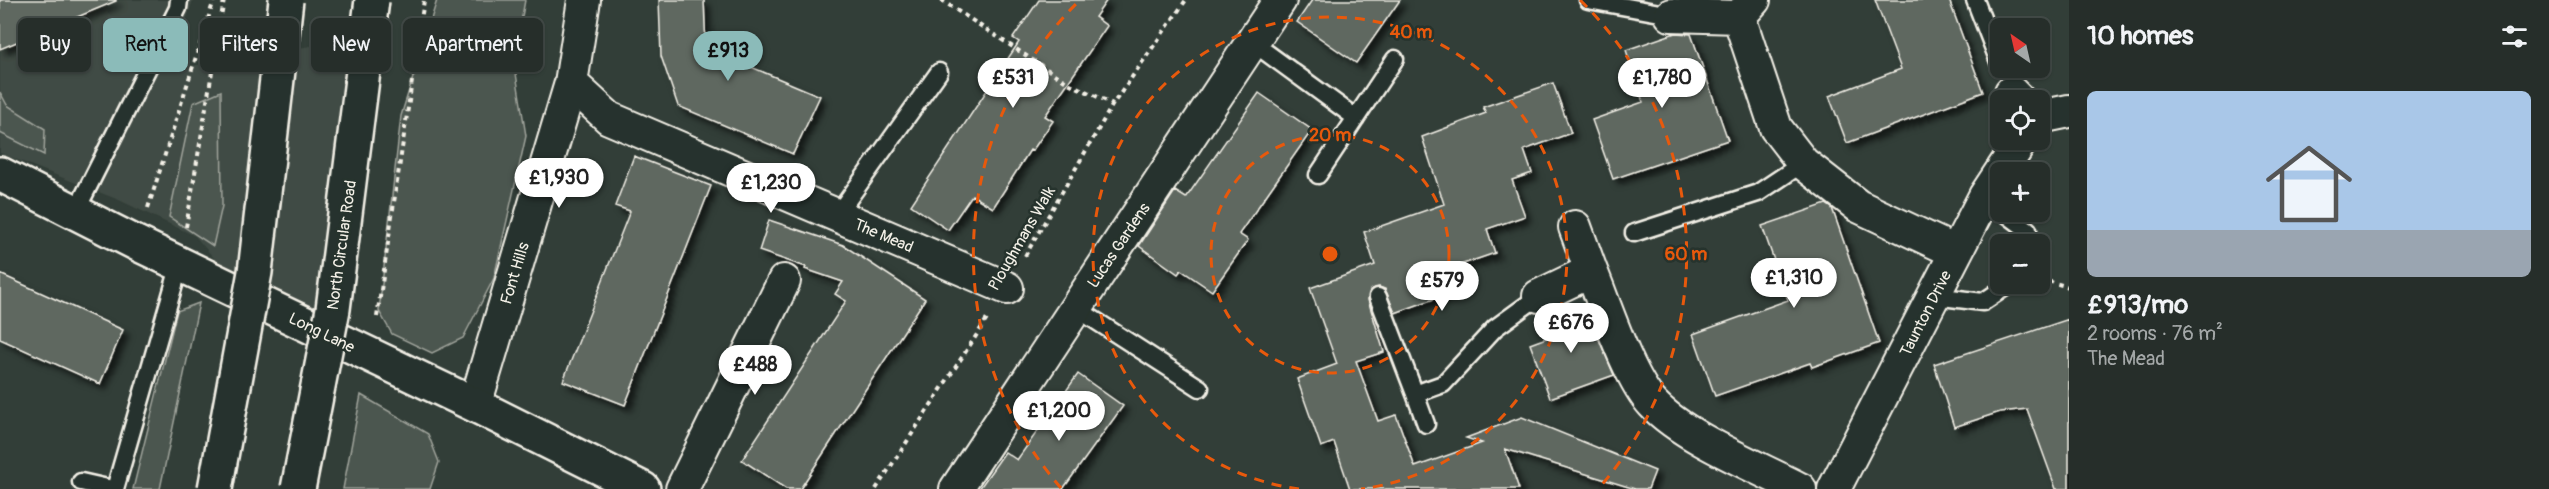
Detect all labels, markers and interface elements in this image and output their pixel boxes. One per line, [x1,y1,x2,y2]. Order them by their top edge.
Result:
chip: Buy [18,18,91,72]
chip: Rent [103,18,188,72]
chip: Filters [200,18,299,72]
chip: New [311,18,391,72]
chip: Apartment [403,18,543,72]
north arrow [1990,18,2050,78]
map controls [1990,18,2050,294]
text: 10 homes [2087,20,2193,52]
icon: filters [2498,20,2531,53]
text: 40 m [1390,21,1432,44]
pin: £913 [692,31,764,82]
text: £913 [707,38,749,63]
pin: £531 [977,58,1049,109]
pin: £1,780 [1613,58,1711,109]
text: £531 [992,65,1034,90]
text: £1,780 [1632,65,1692,90]
button: locate [1990,90,2050,150]
text: 20 m [1309,124,1351,147]
icon: home [2255,130,2363,238]
pin: £1,930 [510,158,608,209]
button: + [1990,162,2050,222]
pin: £1,230 [722,163,820,214]
text: £1,930 [529,165,589,190]
text: £1,230 [740,170,802,195]
street label: North Circular Road [323,179,361,311]
street label: Ploughmans Walk [984,183,1060,294]
street label: Lucas Gardens [1083,199,1155,292]
street label: The Mead [851,215,916,257]
button: − [1990,234,2050,294]
street label: Font Hills [496,240,534,307]
text: 60 m [1665,243,1707,266]
centre of rings [1320,244,1340,264]
pin: £1,310 [1745,258,1843,309]
pin: £579 [1406,261,1478,312]
text: £1,310 [1765,265,1823,290]
street label: Taunton Drive [1896,267,1956,360]
text: £579 [1420,268,1464,293]
text: £913/mo [2087,289,2188,321]
pin: £676 [1535,303,1607,354]
street label: Long Lane [285,308,358,357]
text: £676 [1548,310,1594,335]
text: 2 rooms · 76 m² [2087,321,2223,346]
pin: £488 [719,345,791,396]
text: The Mead [2087,346,2165,371]
text: £488 [733,352,777,377]
pin: £1,200 [1010,391,1108,442]
text: £1,200 [1027,398,1091,423]

